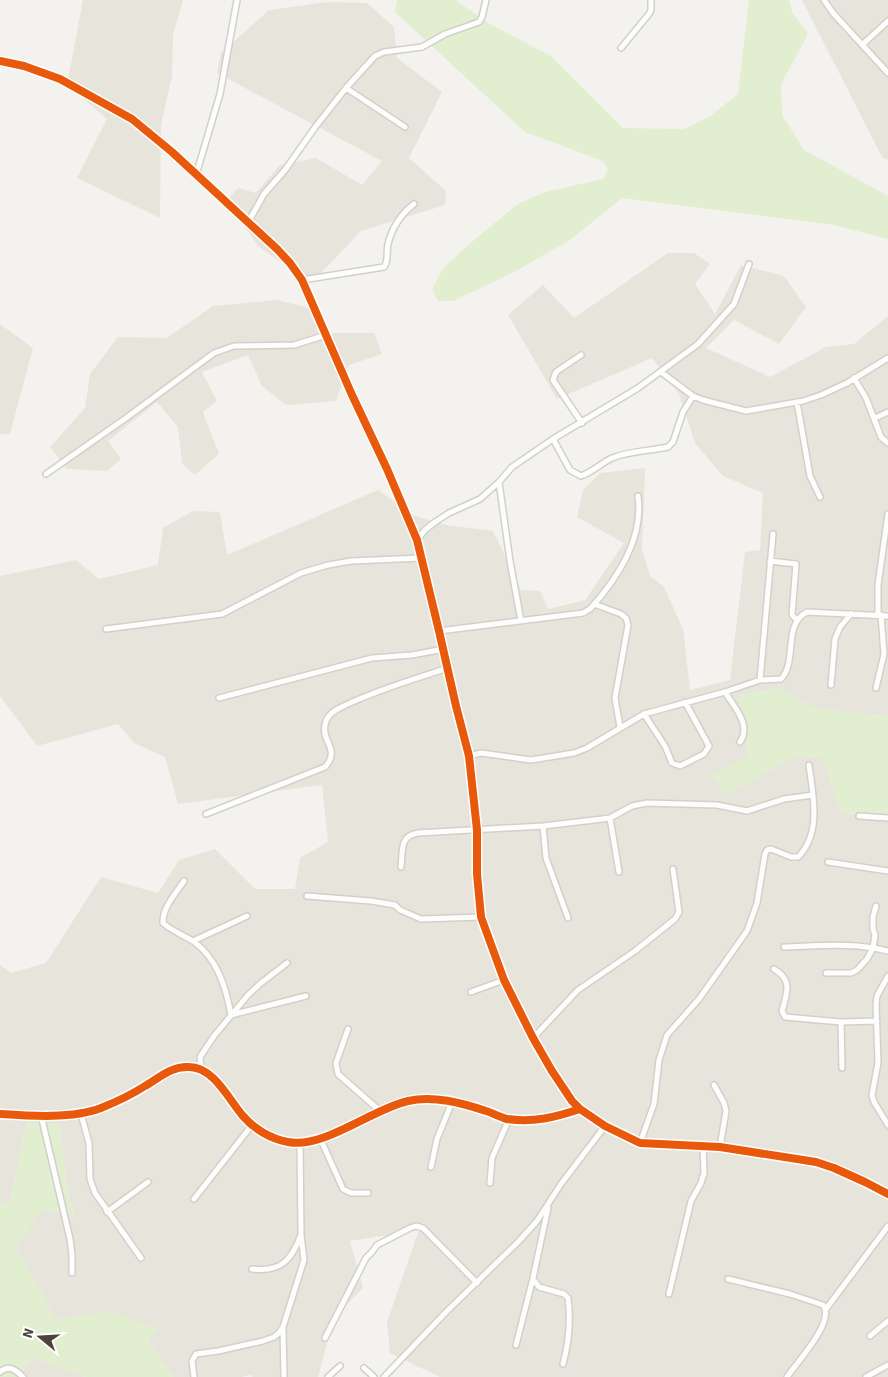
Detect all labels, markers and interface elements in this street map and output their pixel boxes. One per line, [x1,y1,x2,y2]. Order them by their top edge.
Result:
north arrow [15,1312,65,1362]
text: N [18,1326,40,1341]

